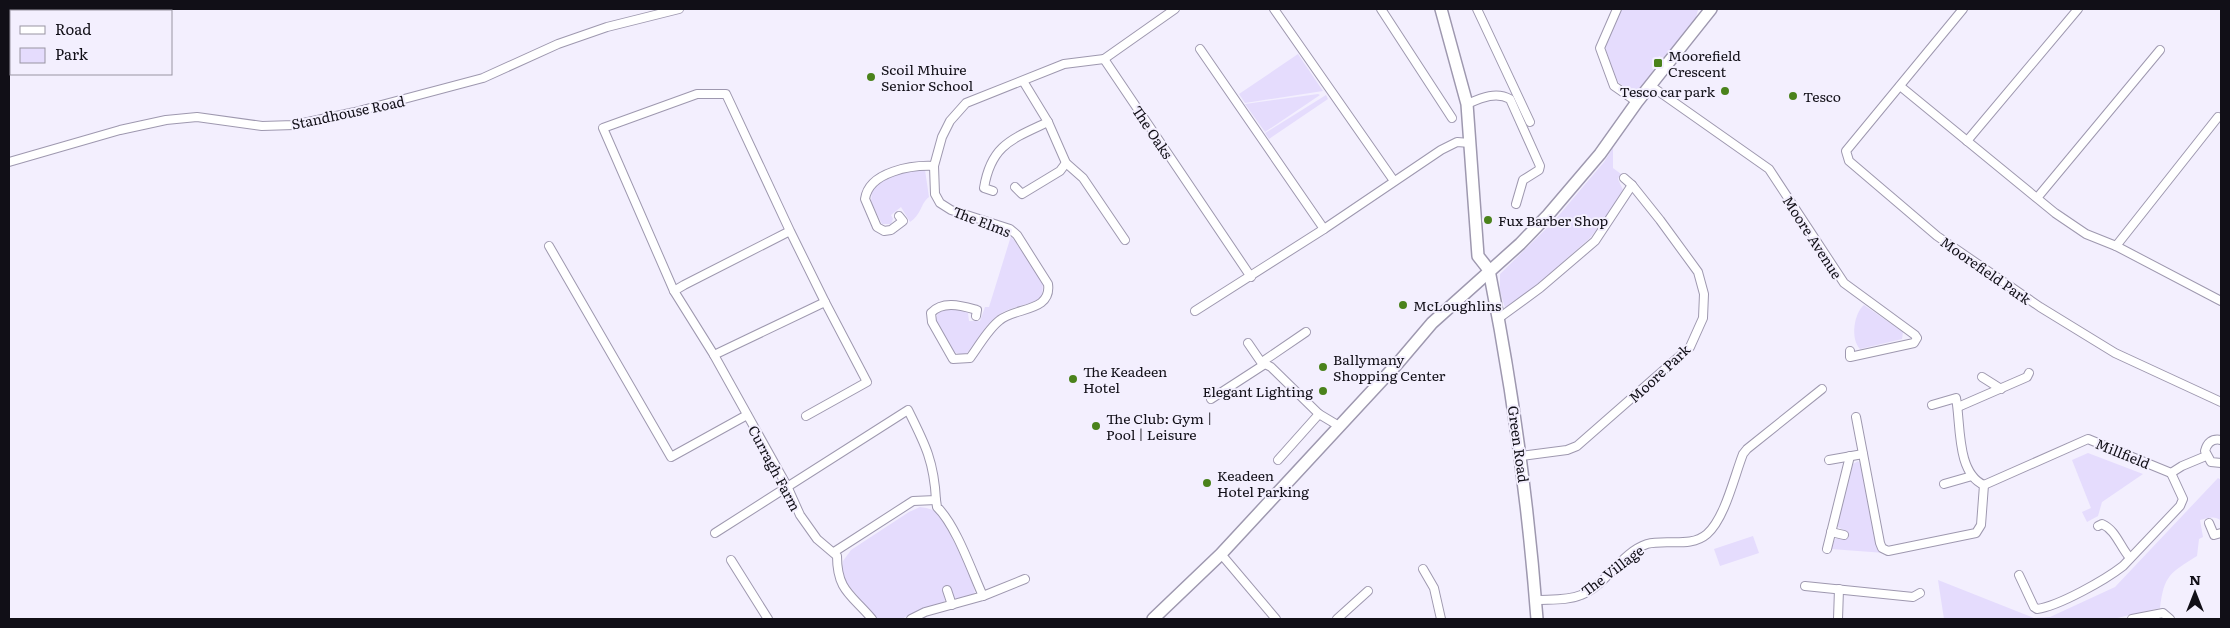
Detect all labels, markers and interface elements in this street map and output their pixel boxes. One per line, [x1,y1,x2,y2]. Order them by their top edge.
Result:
legend [10,10,172,75]
text: Road [55,17,91,40]
text: Park [55,42,89,65]
place label: Moorefield Crescent [1668,45,1741,81]
marker: Moorefield Crescent [1652,57,1664,69]
place label: Scoil Mhuire Senior School [881,59,974,95]
marker: Scoil Mhuire Senior School [865,71,877,83]
place label: Tesco car park [1620,81,1715,101]
marker: Tesco car park [1719,85,1731,97]
place label: Tesco [1803,86,1841,106]
street label: Standhouse Road [289,90,407,134]
marker: Tesco [1787,90,1799,102]
street label: The Oaks [1128,101,1178,163]
street label: Moore Avenue [1779,191,1847,283]
street label: The Elms [950,201,1014,241]
place label: Fux Barber Shop [1498,210,1608,230]
marker: Fux Barber Shop [1482,214,1494,226]
street label: Moorefield Park [1937,231,2036,309]
place label: McLoughlins [1413,295,1501,315]
marker: McLoughlins [1397,299,1409,311]
street label: Moore Park [1624,339,1694,407]
place label: Ballymany Shopping Center [1333,349,1446,385]
place label: The Keadeen Hotel [1083,361,1167,397]
marker: Ballymany Shopping Center [1317,361,1329,373]
marker: The Keadeen Hotel [1067,373,1079,385]
place label: Elegant Lighting [1202,381,1313,401]
marker: Elegant Lighting [1317,385,1329,397]
street label: Green Road [1504,404,1534,484]
place label: The Club: Gym | Pool | Leisure [1106,408,1213,444]
marker: The Club: Gym | Pool | Leisure [1090,420,1102,432]
street label: Curragh Farm [744,422,806,515]
street label: Millfield [2093,433,2154,473]
place label: Keadeen Hotel Parking [1217,465,1309,501]
marker: Keadeen Hotel Parking [1201,477,1213,489]
street label: The Village [1577,540,1647,600]
north arrow [2170,568,2220,618]
text: N [2189,569,2201,589]

